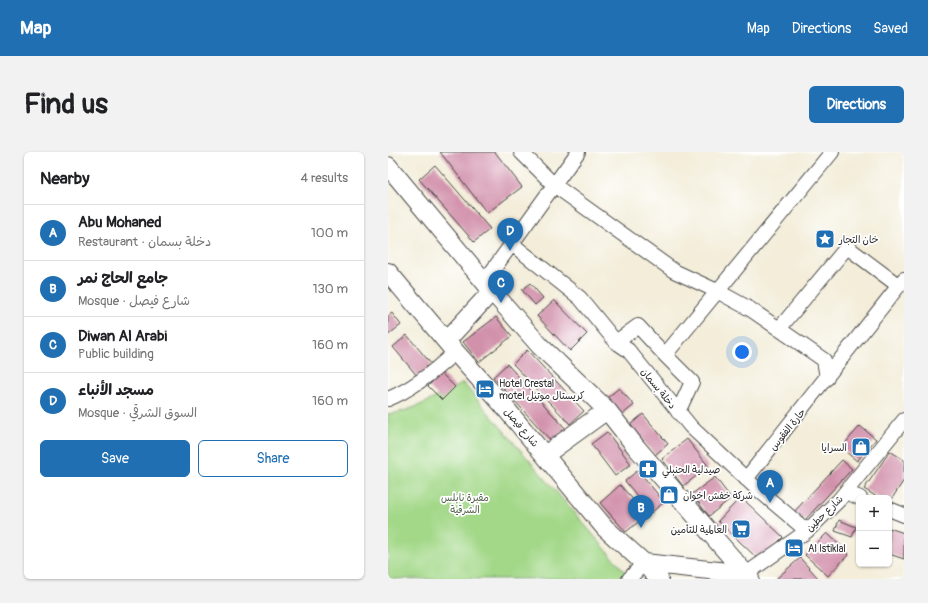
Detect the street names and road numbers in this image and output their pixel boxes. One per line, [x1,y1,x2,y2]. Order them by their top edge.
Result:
street label: دخلة بسمان [638,366,678,411]
street label: شارع فيصل [501,406,541,450]
street label: حارة الفقوس [767,406,808,453]
street label: شارع حطين [804,493,847,535]

